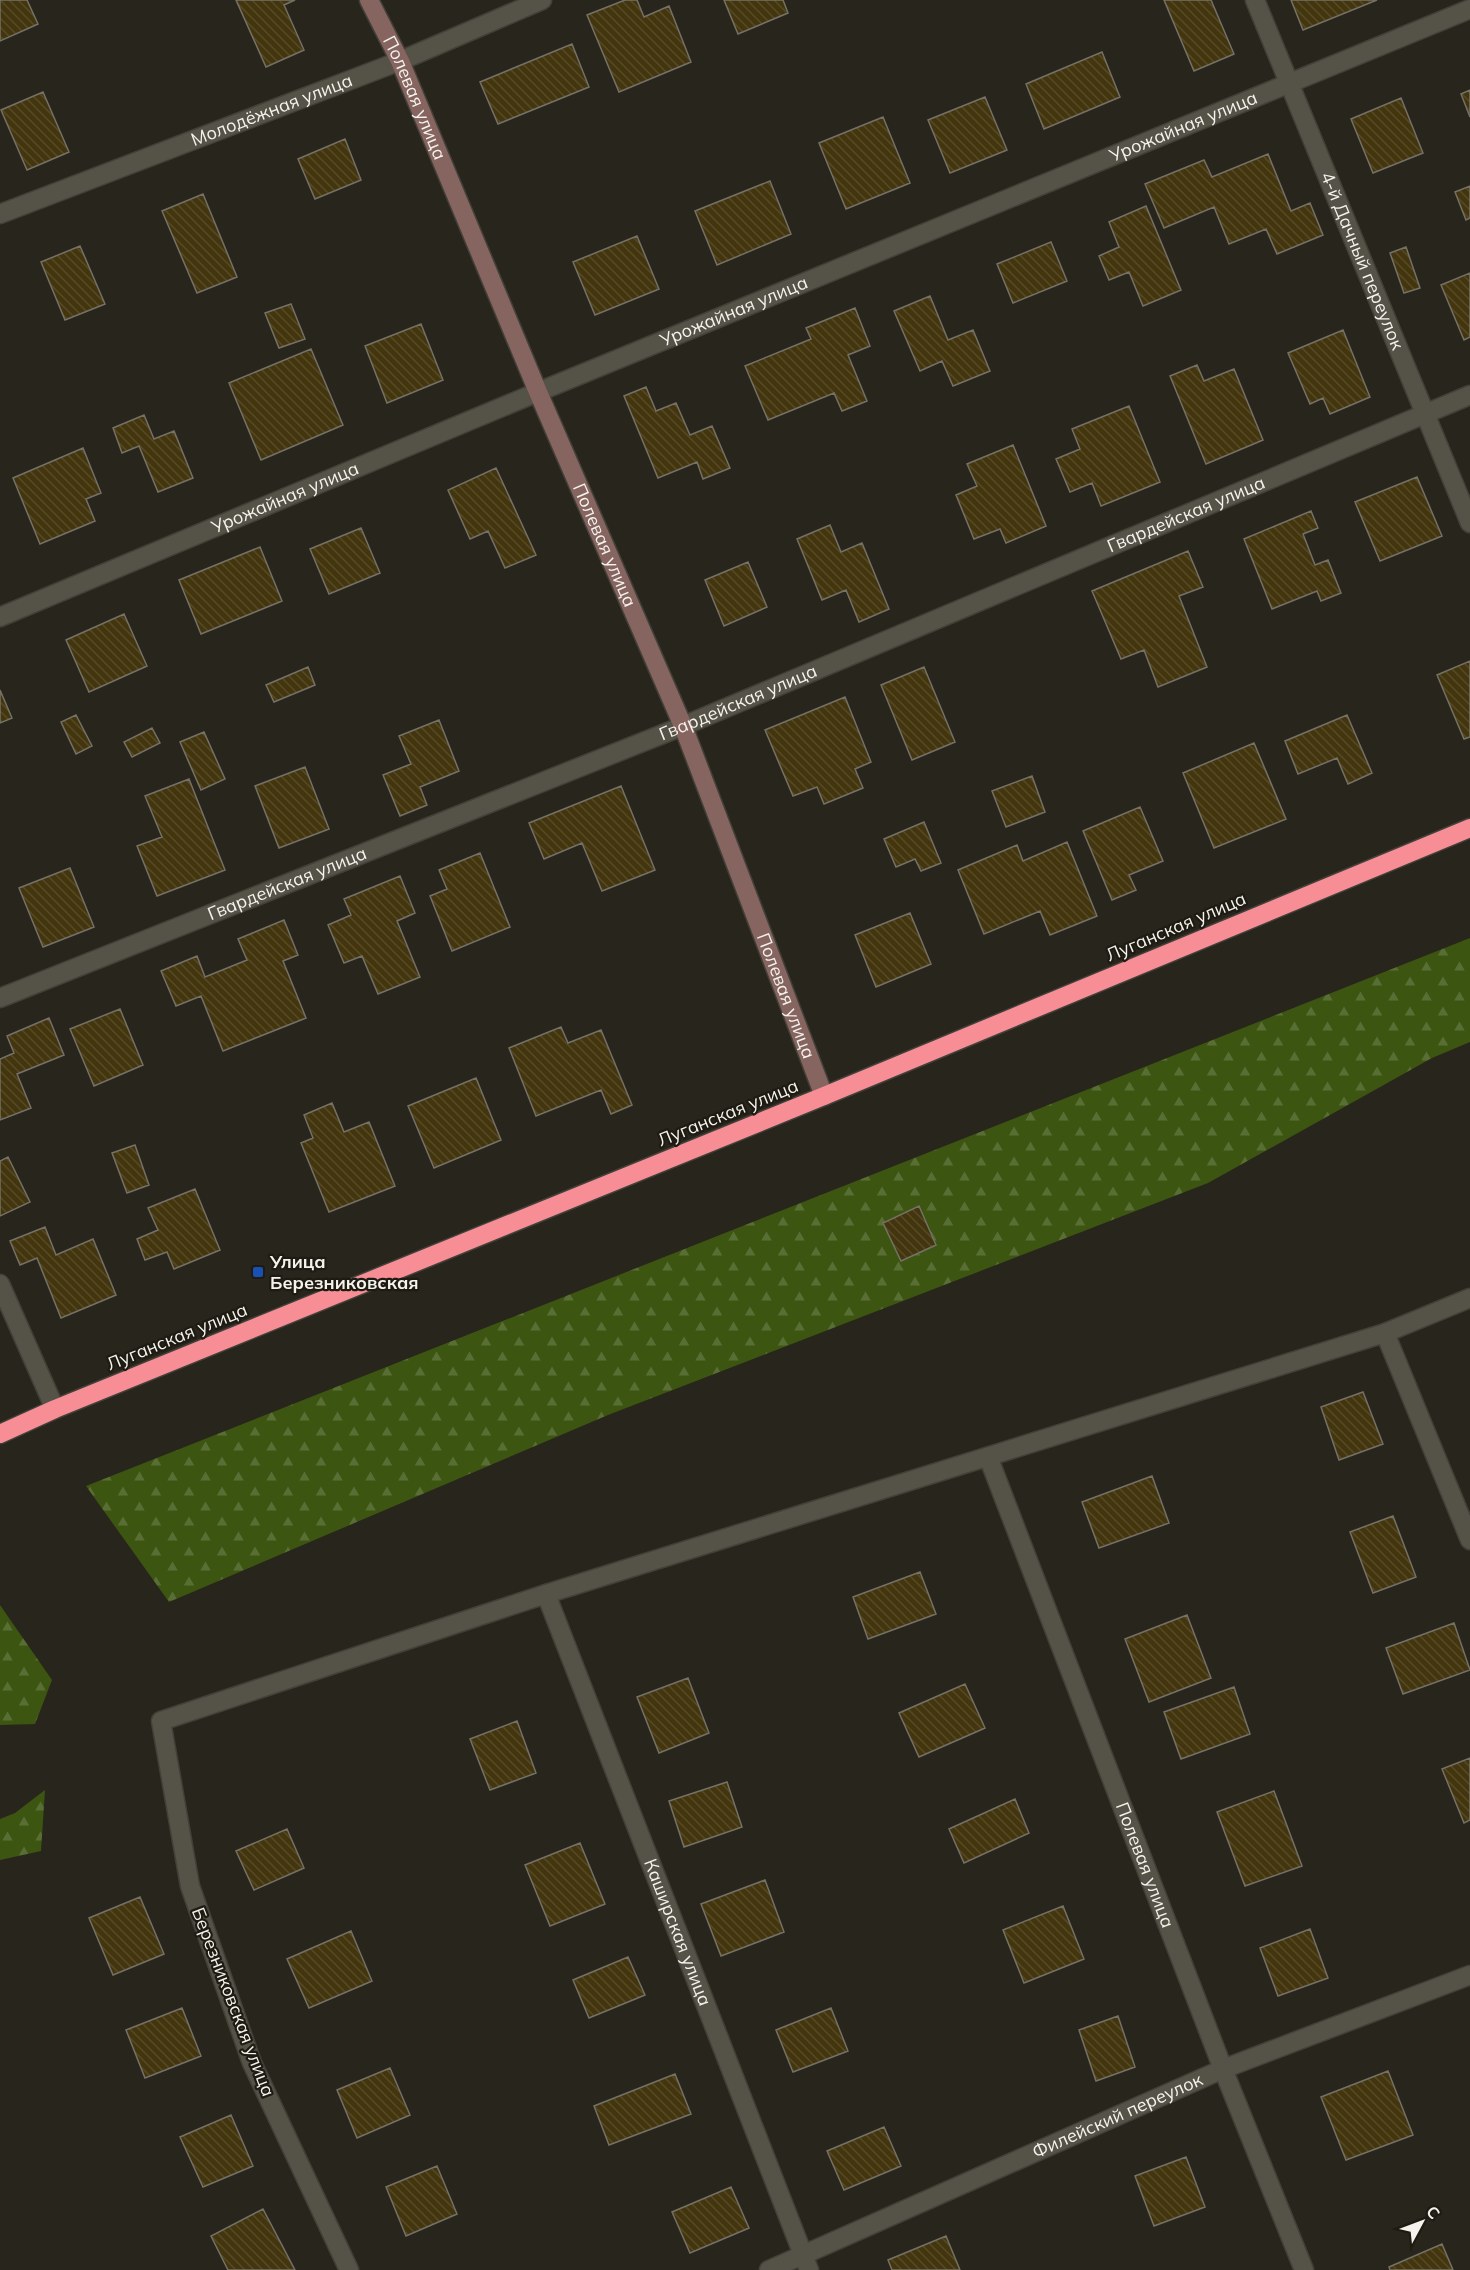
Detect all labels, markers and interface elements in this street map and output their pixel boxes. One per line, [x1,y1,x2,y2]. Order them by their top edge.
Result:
street label: Полевая улица [378,32,452,163]
street label: Молодёжная улица [188,68,356,151]
street label: Урожайная улица [1105,86,1261,167]
street label: 4-й Дачный переулок [1316,168,1410,353]
street label: Урожайная улица [656,270,811,352]
street label: Урожайная улица [207,456,362,539]
street label: Гвардейская улица [1104,471,1268,557]
street label: Полевая улица [568,479,642,610]
street label: Гвардейская улица [656,659,820,745]
street label: Гвардейская улица [204,841,370,925]
street label: Луганская улица [1102,887,1249,966]
street label: Полевая улица [752,930,821,1062]
street label: Луганская улица [654,1074,802,1151]
place label: Улица Березниковская [269,1250,419,1294]
marker: Улица Березниковская [251,1265,265,1279]
street label: Луганская улица [103,1298,251,1375]
street label: Полевая улица [1111,1799,1180,1931]
street label: Каширская улица [639,1855,717,2009]
street label: Березниковская улица [187,1904,280,2100]
street label: Филейский переулок [1028,2067,1206,2163]
north arrow [1392,2192,1452,2252]
text: С [1422,2201,1444,2223]

